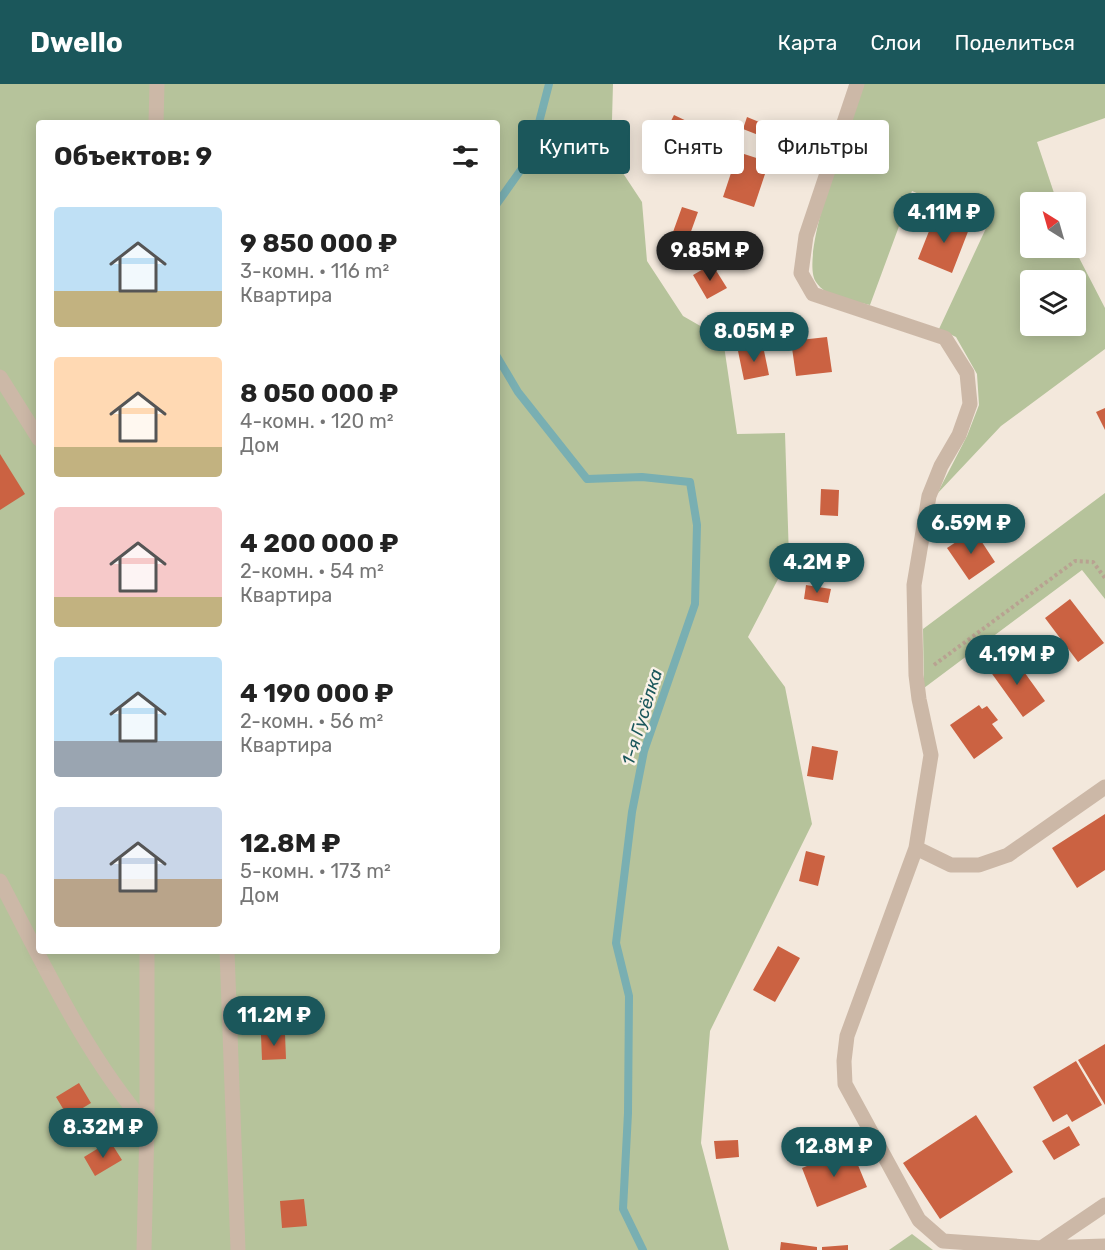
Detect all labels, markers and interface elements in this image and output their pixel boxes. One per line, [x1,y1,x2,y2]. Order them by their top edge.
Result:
text: Dwello [30,26,123,59]
text: Карта [777,30,837,55]
text: Слои [870,30,921,55]
text: Поделиться [954,30,1075,55]
chip: Купить [518,120,630,174]
chip: Снять [642,120,744,174]
chip: Фильтры [756,120,889,174]
icon: filters [449,140,482,173]
text: Объектов: 9 [54,141,212,172]
north arrow [1020,192,1086,258]
map controls [1020,192,1086,336]
pin: 4.11M ₽ [889,193,999,244]
text: 4.11M ₽ [907,200,981,224]
text: 9 850 000 ₽ [240,228,397,259]
icon: home [102,231,174,303]
pin: 9.85M ₽ [655,231,765,282]
text: 9.85M ₽ [670,238,750,262]
text: 3-комн. · 116 m² [240,259,389,283]
button: layers [1020,270,1086,336]
text: Квартира [240,283,332,307]
pin: 8.05M ₽ [699,312,809,363]
text: 8.05M ₽ [714,319,794,343]
text: 8 050 000 ₽ [240,378,398,409]
icon: home [102,381,174,453]
text: 4-комн. · 120 m² [240,409,394,433]
text: Дом [240,433,279,457]
pin: 6.59M ₽ [916,504,1026,555]
text: 6.59M ₽ [931,511,1011,535]
text: 4 200 000 ₽ [240,528,398,559]
icon: home [102,531,174,603]
pin: 4.2M ₽ [768,543,866,594]
text: 4.2M ₽ [783,550,851,574]
text: 2-комн. · 54 m² [240,559,384,583]
text: Квартира [240,583,332,607]
pin: 4.19M ₽ [962,635,1072,686]
text: 4.19M ₽ [979,642,1055,666]
water label: 1-я Гусёлка [617,666,667,768]
text: 4 190 000 ₽ [240,678,393,709]
icon: home [102,681,174,753]
text: 2-комн. · 56 m² [240,709,383,733]
text: Квартира [240,733,332,757]
text: 12.8M ₽ [240,828,341,859]
icon: home [102,831,174,903]
text: 5-комн. · 173 m² [240,859,391,883]
text: Дом [240,883,279,907]
pin: 11.2M ₽ [219,996,329,1047]
text: 11.2M ₽ [237,1003,311,1027]
pin: 8.32M ₽ [48,1108,158,1159]
text: 8.32M ₽ [63,1115,143,1139]
pin: 12.8M ₽ [779,1127,889,1178]
text: 12.8M ₽ [795,1134,873,1158]

